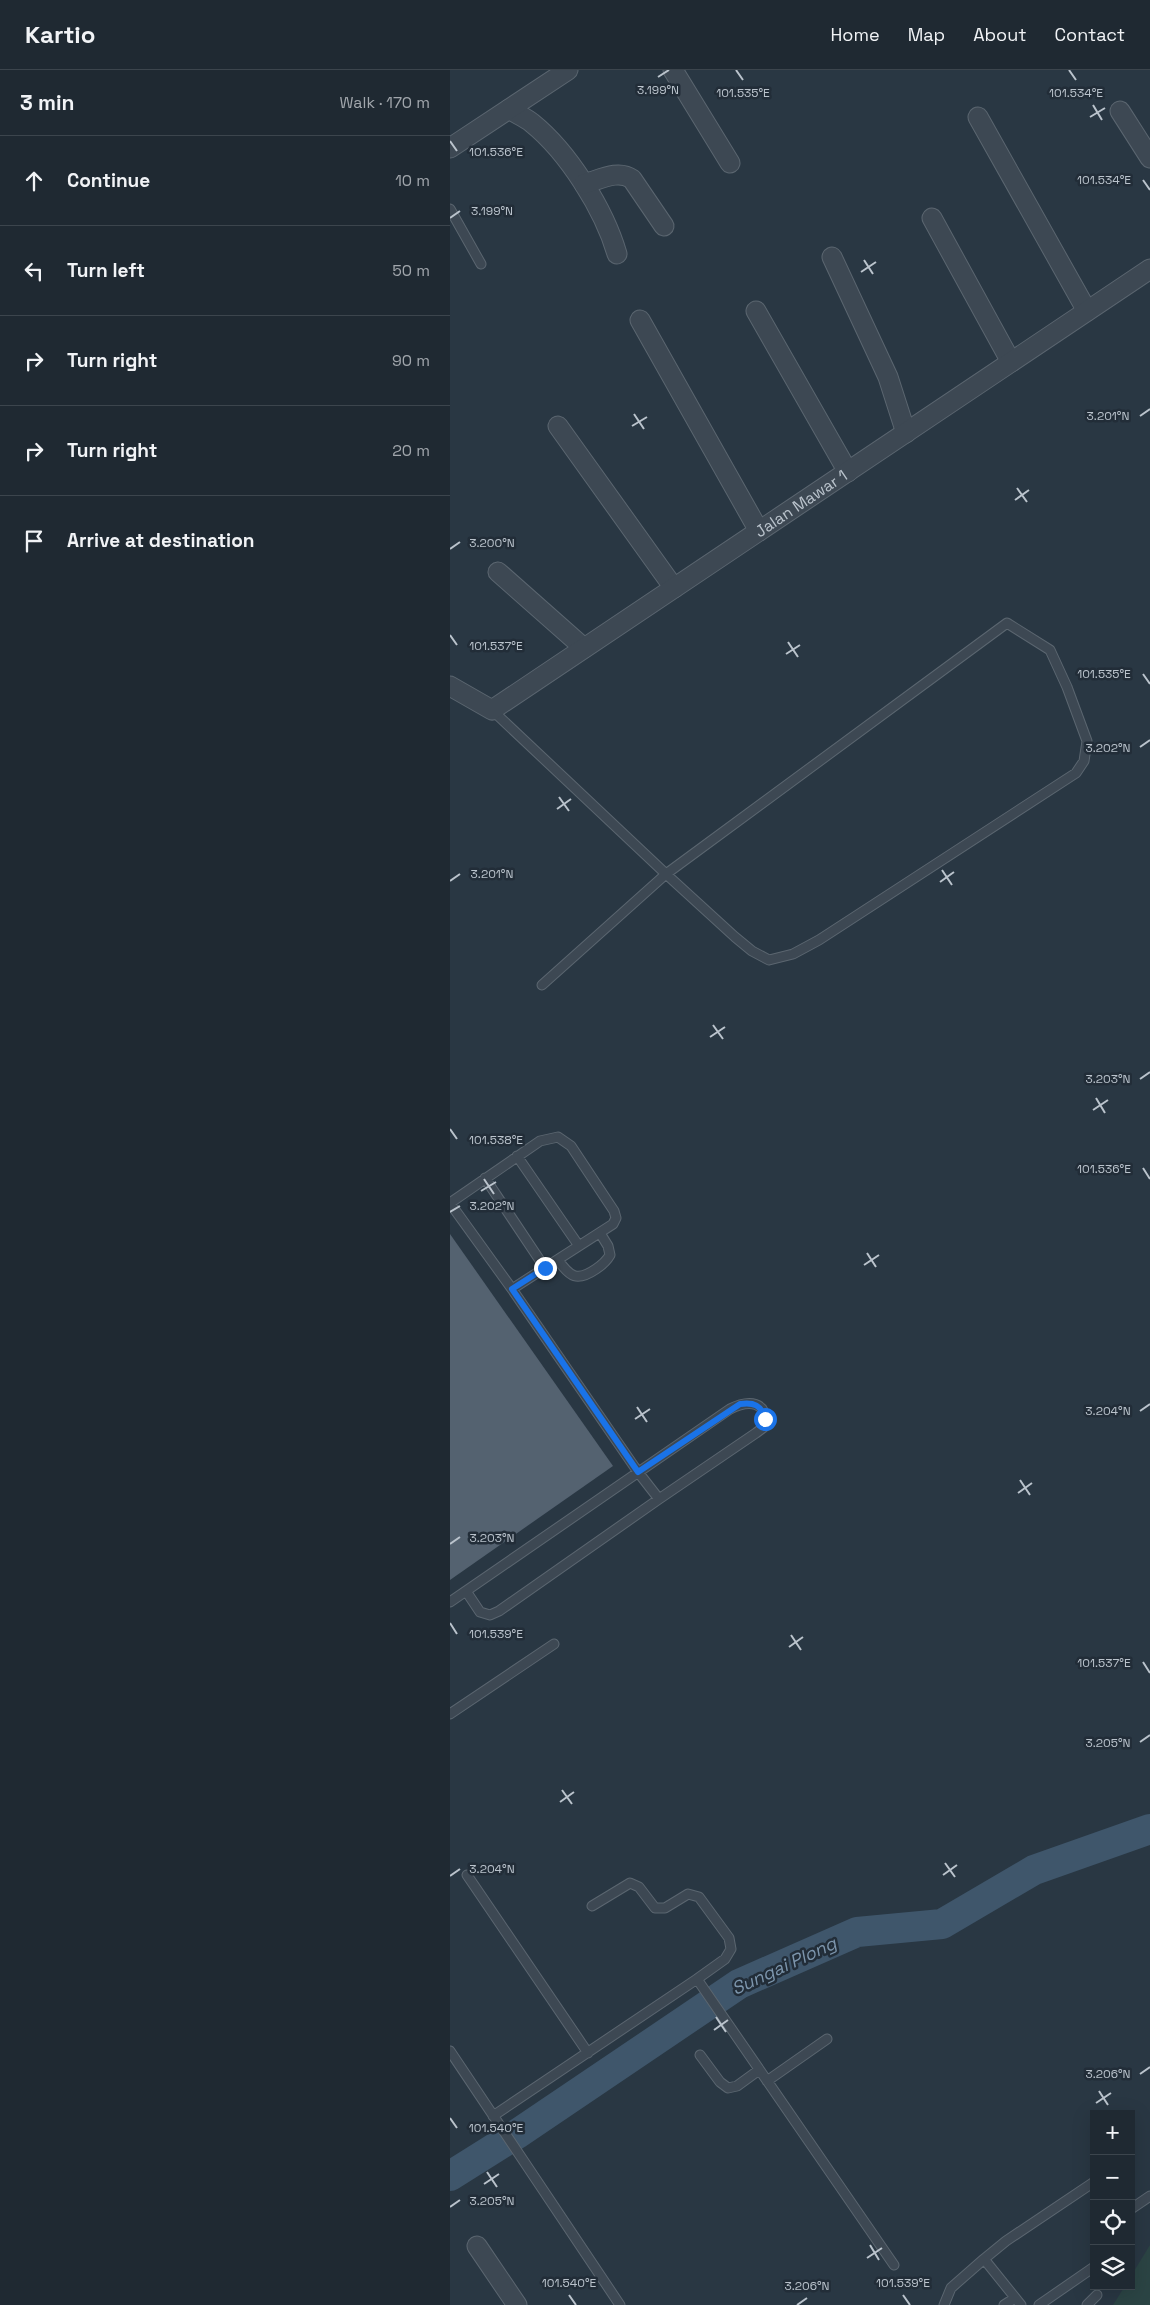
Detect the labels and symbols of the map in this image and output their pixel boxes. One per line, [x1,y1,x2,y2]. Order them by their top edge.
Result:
text: 3.199°N [637,82,679,98]
text: 101.535°E [716,85,770,101]
text: 101.534°E [1049,85,1103,101]
text: 101.536°E [469,144,523,160]
text: 101.534°E [1077,172,1131,188]
text: 3.199°N [471,203,513,219]
text: 3.201°N [1087,408,1129,424]
street label: Jalan Mawar 1 [751,465,851,542]
text: 3.200°N [469,535,515,551]
text: 101.537°E [469,638,523,654]
text: 101.535°E [1077,666,1131,682]
text: 3.202°N [1086,740,1131,756]
text: 3.201°N [471,866,513,882]
text: 3.203°N [1085,1071,1131,1087]
text: 101.538°E [469,1132,523,1148]
text: 101.536°E [1077,1161,1131,1177]
text: 3.202°N [470,1198,515,1214]
route end [534,1257,557,1280]
text: 3.204°N [1085,1403,1131,1419]
route start [754,1408,777,1431]
text: 3.203°N [469,1530,515,1546]
text: 101.539°E [469,1626,523,1642]
text: 101.537°E [1077,1655,1131,1671]
text: 3.205°N [1086,1735,1130,1751]
text: 3.204°N [469,1861,515,1877]
water label: Sungai Plong [728,1931,841,2000]
text: 3.206°N [1085,2066,1131,2082]
text: 101.540°E [469,2120,523,2136]
text: 3.205°N [470,2193,514,2209]
text: 101.540°E [542,2275,596,2291]
text: 101.539°E [876,2275,930,2291]
text: 3.206°N [784,2278,830,2294]

